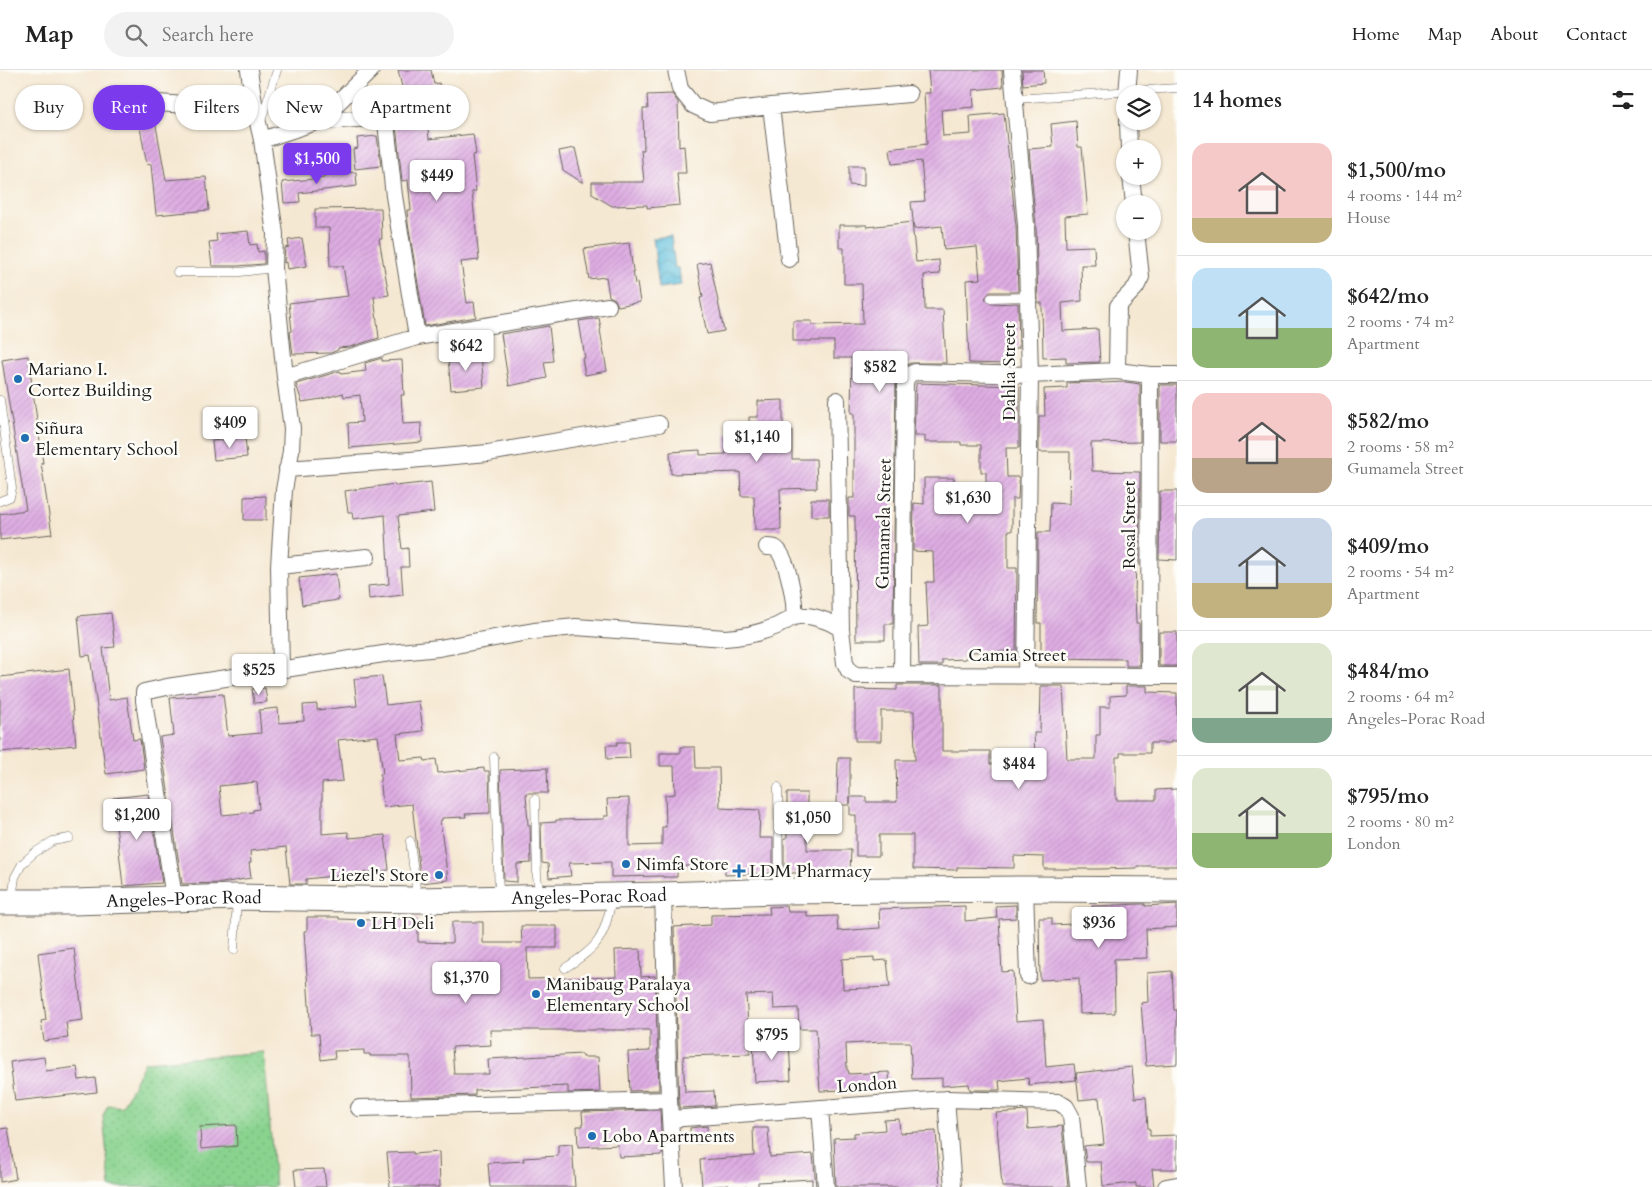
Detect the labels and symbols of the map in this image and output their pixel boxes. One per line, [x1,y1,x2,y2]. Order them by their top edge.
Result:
pin: $1,500 [276,142,358,185]
pin: $449 [407,160,467,202]
street label: Dahlia Street [997,323,1022,421]
pin: $642 [436,330,496,372]
pin: $582 [850,350,910,393]
place label: Mariano I. Cortez Building [28,357,152,403]
marker: Mariano I. Cortez Building [12,373,24,385]
pin: $409 [200,406,260,449]
place label: Siñura Elementary School [35,416,178,462]
pin: $1,140 [716,420,798,463]
marker: Siñura Elementary School [19,432,31,444]
street label: Gumamela Street [870,458,898,590]
street label: Rosal Street [1117,480,1142,569]
pin: $1,630 [927,482,1009,524]
street label: Camia Street [968,643,1066,668]
pin: $525 [229,654,289,696]
pin: $484 [989,748,1049,790]
pin: $1,200 [96,798,178,841]
pin: $1,050 [767,802,849,844]
place label: Nimfa Store [636,852,729,877]
marker: Nimfa Store [620,858,632,870]
place label: LDM Pharmacy [749,859,872,884]
place label: Liezel's Store [330,863,429,888]
marker: LDM Pharmacy [733,865,745,877]
marker: Liezel's Store [433,869,445,881]
street label: Angeles-Porac Road [511,882,667,911]
street label: Angeles-Porac Road [106,884,262,913]
pin: $936 [1069,906,1129,949]
place label: LH Deli [371,911,434,936]
marker: LH Deli [355,917,367,929]
pin: $1,370 [425,962,507,1004]
place label: Manibaug Paralaya Elementary School [546,972,691,1018]
marker: Manibaug Paralaya Elementary School [530,988,542,1000]
pin: $795 [742,1018,802,1061]
street label: London [836,1070,899,1100]
place label: Lobo Apartments [602,1124,735,1149]
marker: Lobo Apartments [586,1130,598,1142]

